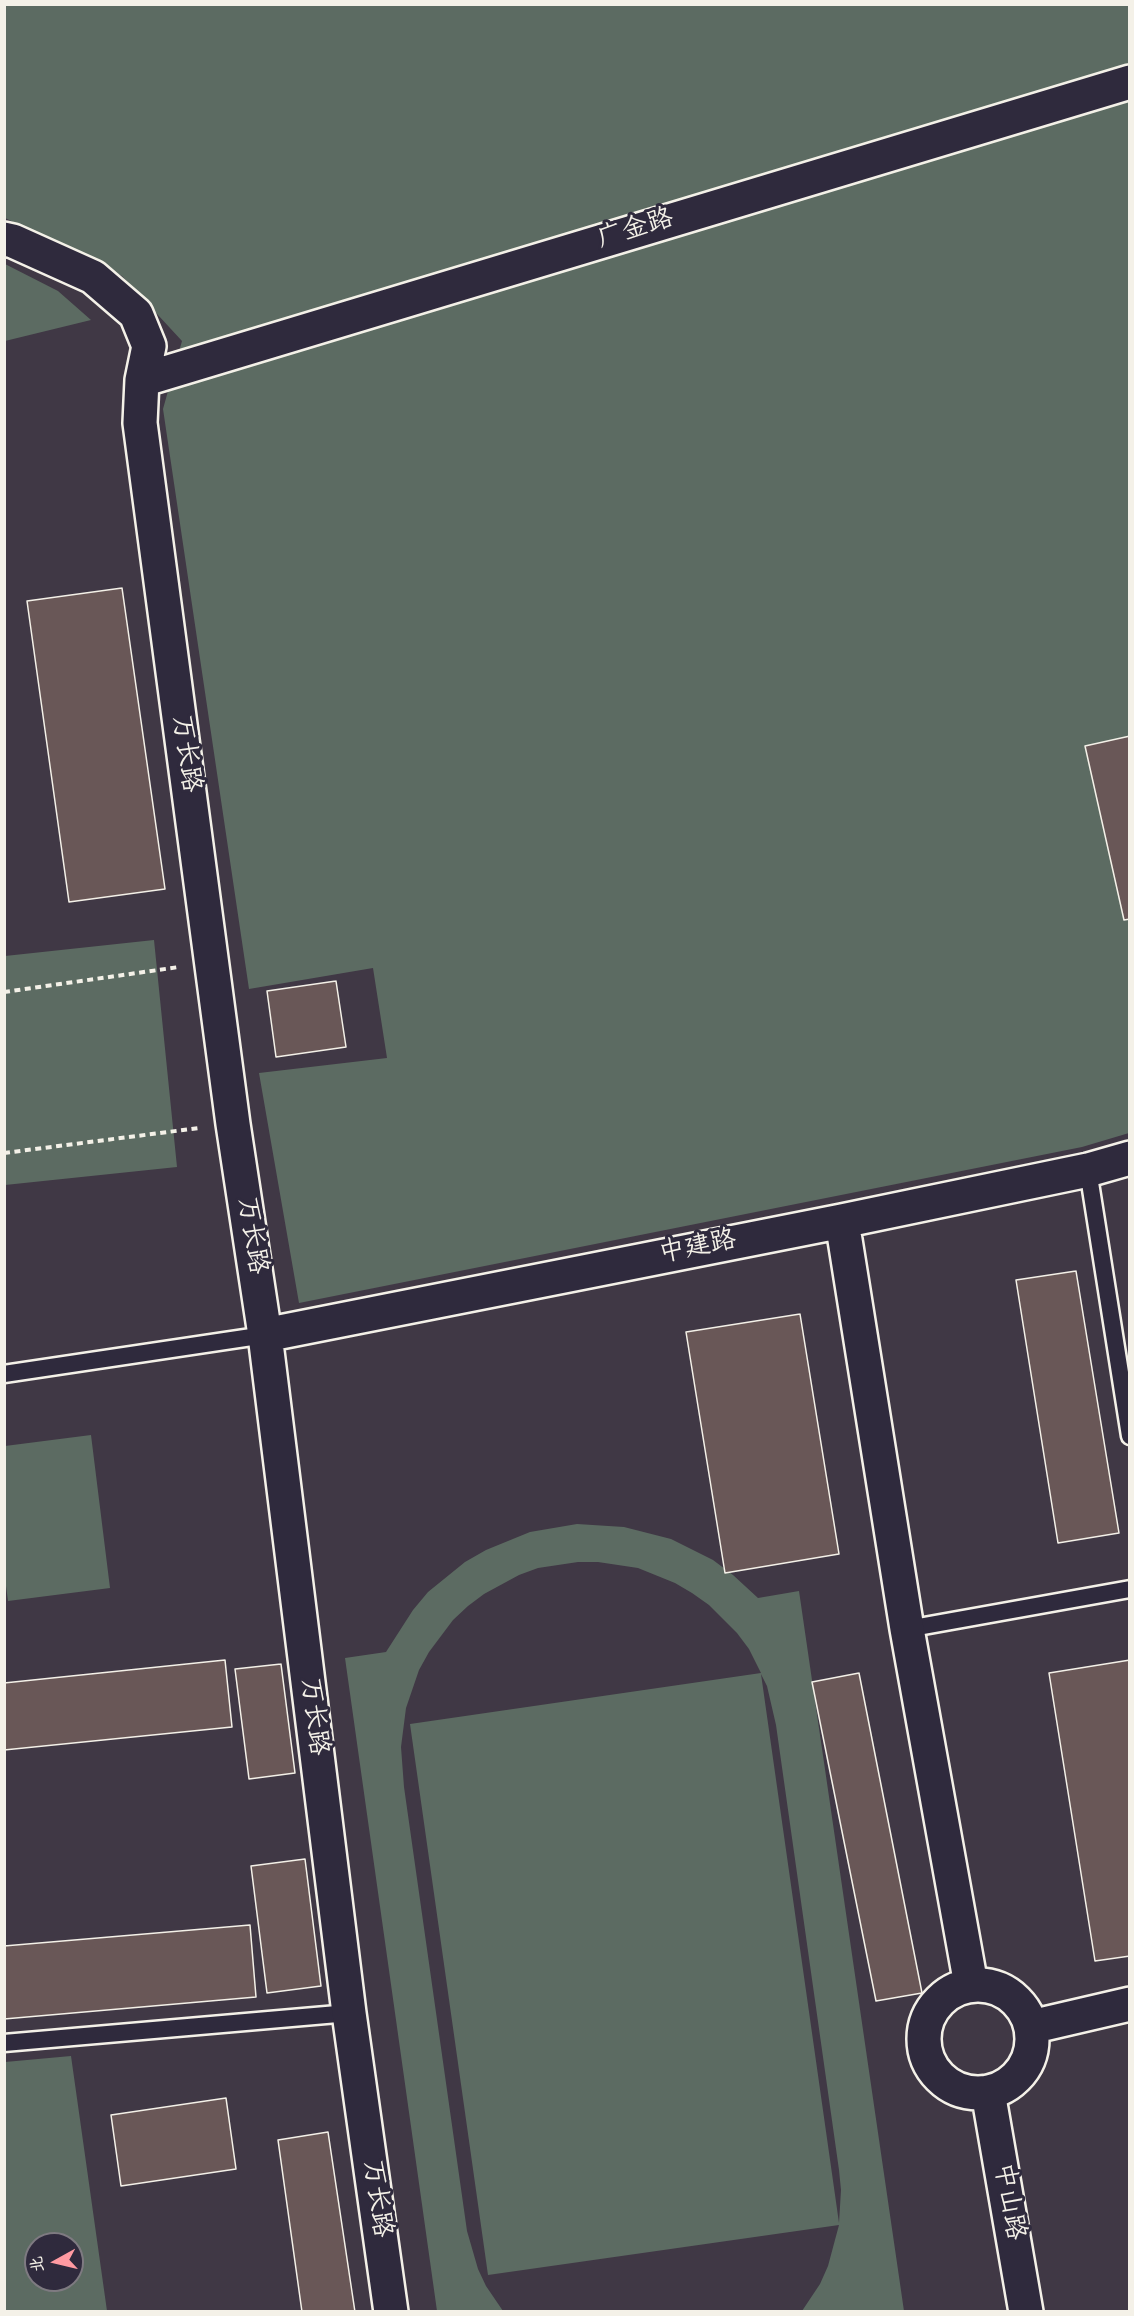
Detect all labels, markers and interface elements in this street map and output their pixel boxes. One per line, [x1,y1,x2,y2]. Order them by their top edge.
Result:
street label: 广金路 [594,205,678,257]
street label: 万长路 [163,713,205,795]
street label: 万长路 [228,1195,272,1277]
street label: 中建路 [657,1226,739,1272]
street label: 万长路 [292,1676,332,1758]
street label: 万长路 [354,2158,396,2240]
street label: 中山路 [985,2161,1029,2243]
north arrow [24,2232,84,2292]
text: 北 [25,2255,51,2274]

